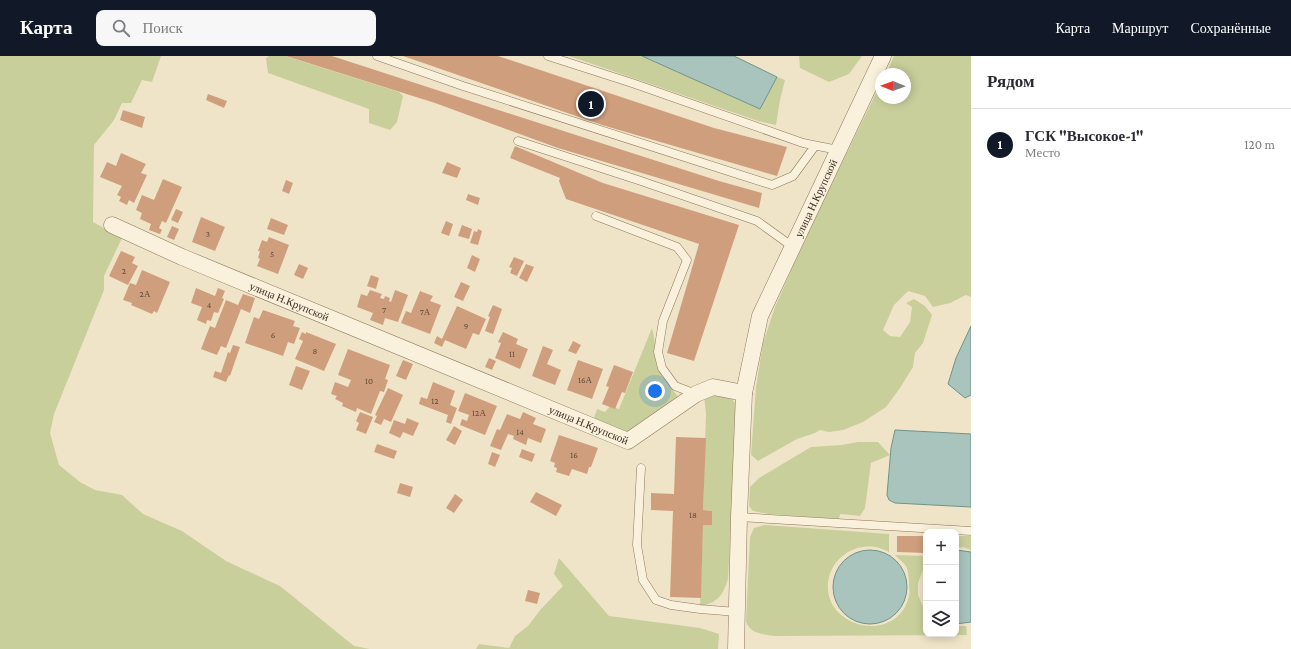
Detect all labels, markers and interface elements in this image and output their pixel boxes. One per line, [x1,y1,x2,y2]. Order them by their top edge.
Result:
search box [96,10,376,46]
text: Карта [20,17,72,38]
icon: search [110,17,132,39]
text: Поиск [142,20,183,36]
text: Карта [1055,20,1090,36]
text: Маршрут [1112,20,1168,36]
text: Сохранённые [1190,20,1271,36]
north arrow [875,68,911,104]
text: Рядом [987,72,1035,91]
pin: 1 [578,89,604,119]
text: ГСК "Высокое-1" [1025,128,1144,144]
text: 1 [998,137,1002,152]
text: 120 m [1244,137,1275,152]
text: Место [1025,145,1060,160]
street label: улица Н.Крупской [792,157,839,239]
house number: 3 [206,229,210,239]
house number: 5 [270,249,274,259]
house number: 2 [122,266,126,276]
street label: улица Н.Крупской [248,280,331,323]
house number: 2А [140,289,151,299]
house number: 4 [207,300,212,310]
house number: 7 [382,305,386,315]
house number: 7А [420,307,431,317]
house number: 9 [464,321,469,331]
house number: 6 [271,330,276,340]
house number: 8 [313,346,318,356]
house number: 11 [509,349,515,359]
house number: 16А [578,375,593,385]
house number: 10 [365,376,373,386]
your location [645,381,665,401]
house number: 12 [431,396,439,406]
street label: улица Н.Крупской [547,403,630,447]
house number: 12А [472,408,486,418]
house number: 14 [516,427,524,437]
house number: 16 [570,450,578,460]
house number: 18 [689,510,697,520]
map controls [923,529,959,637]
button: + [923,529,959,565]
button: − [923,565,959,601]
button: layers [923,601,959,637]

